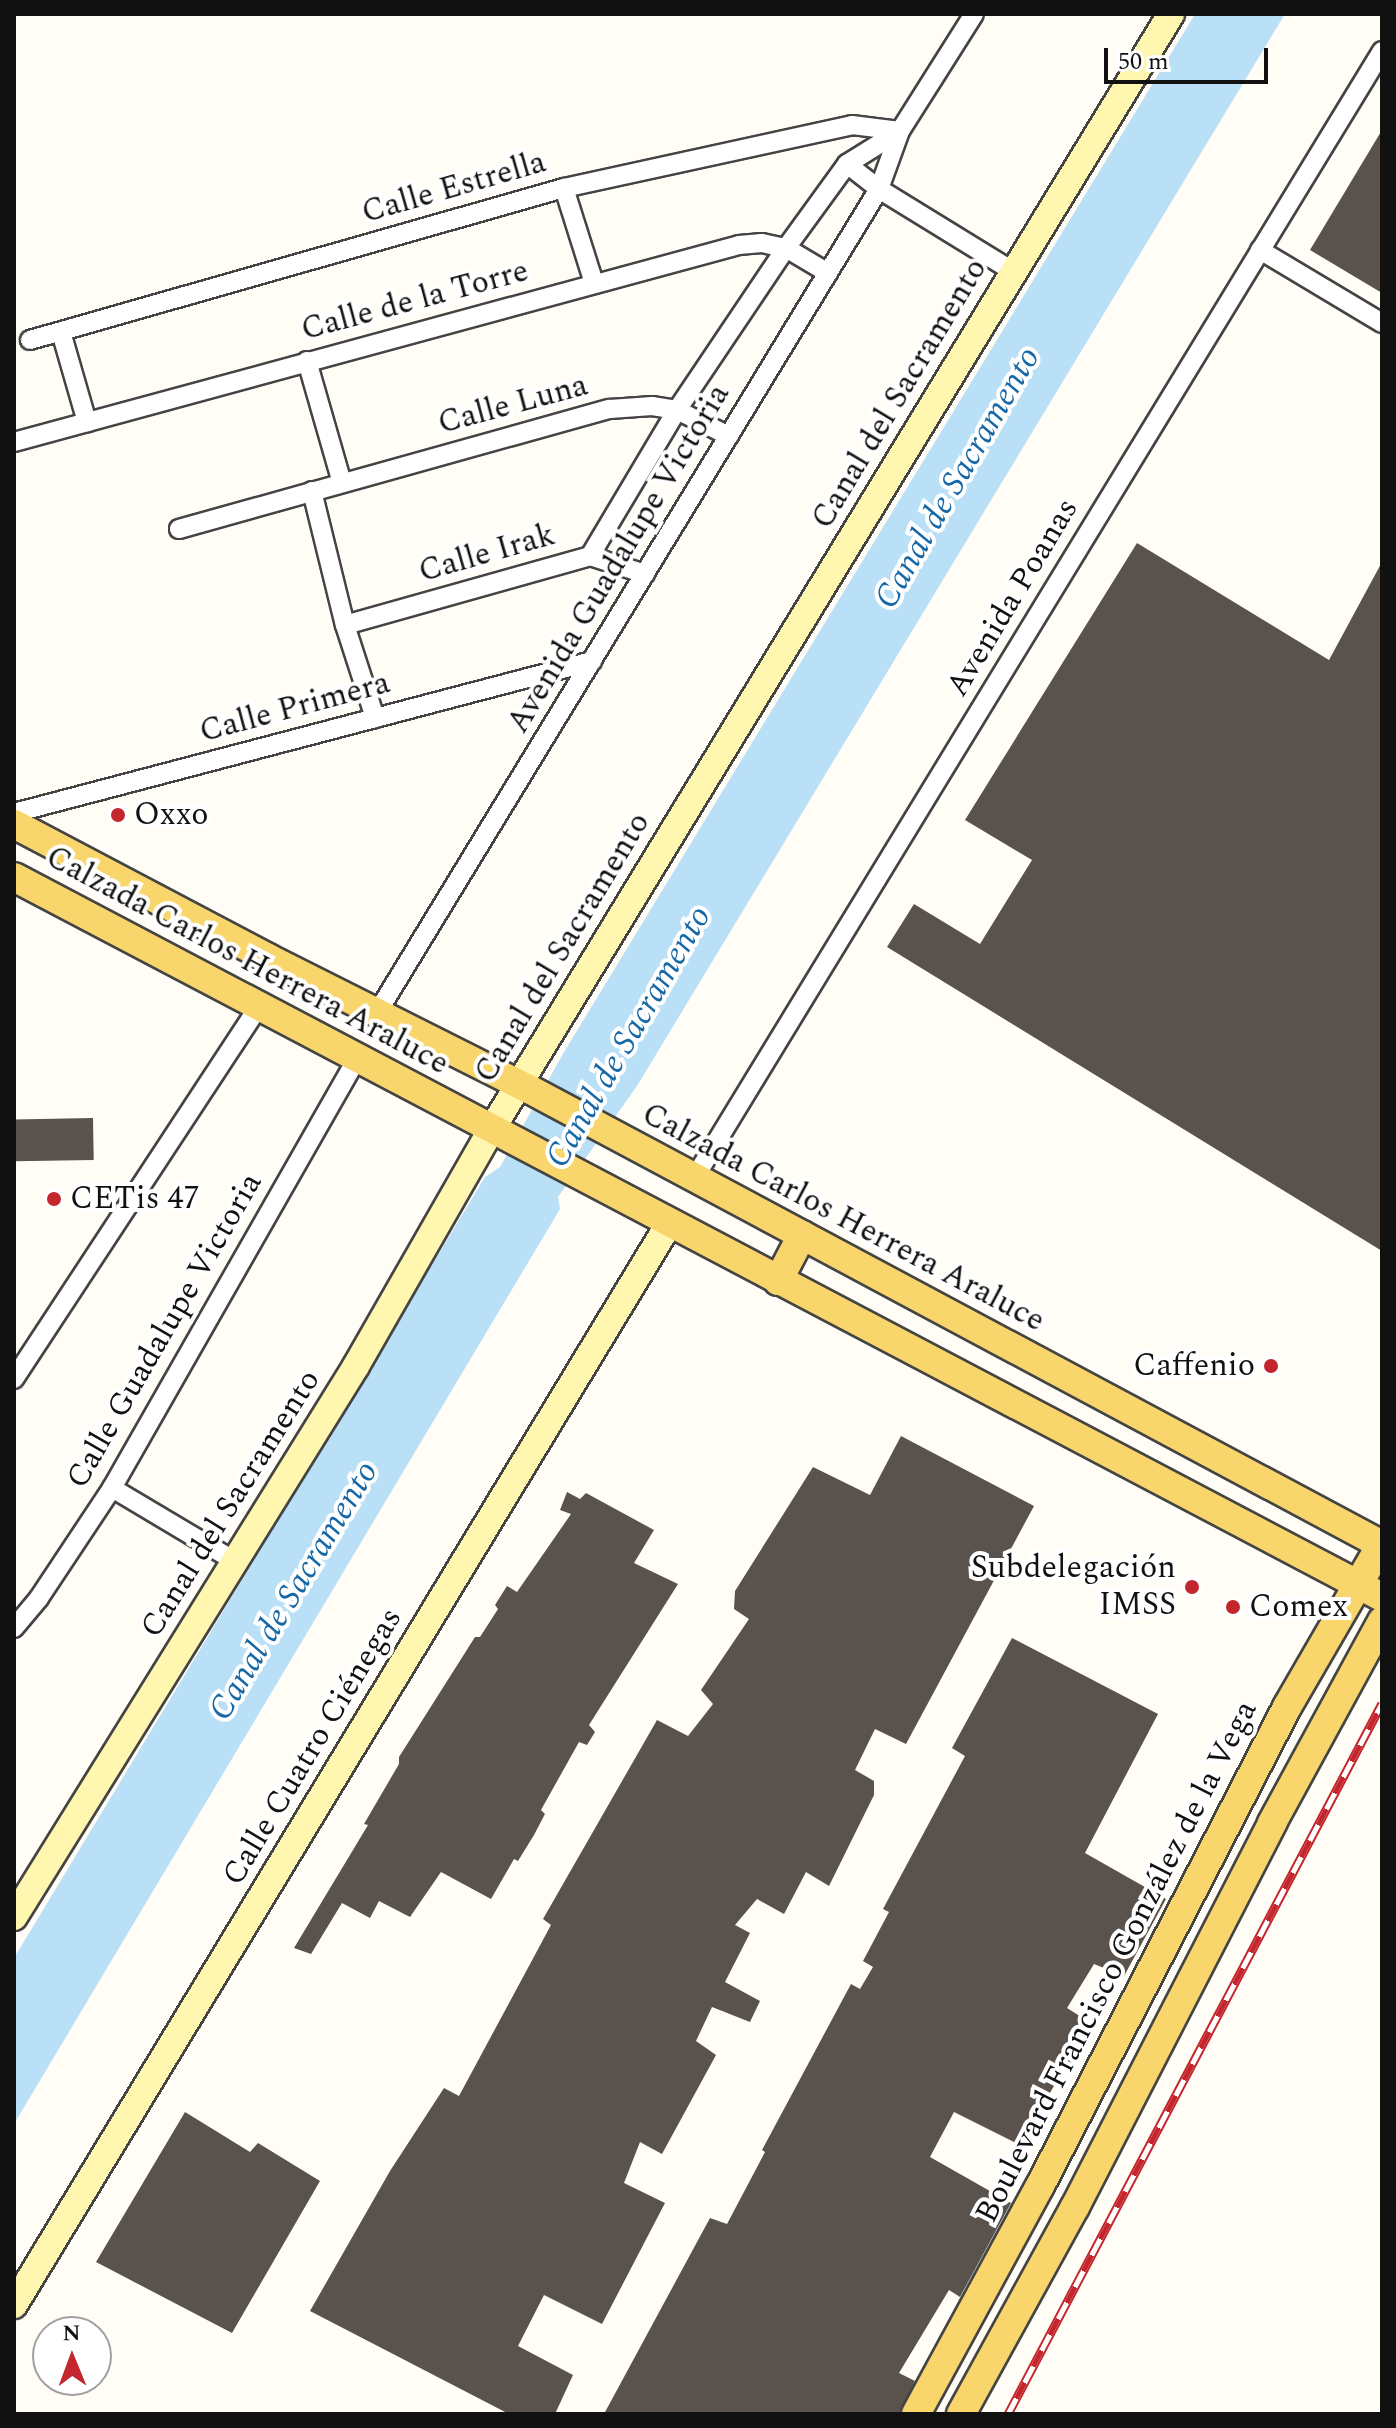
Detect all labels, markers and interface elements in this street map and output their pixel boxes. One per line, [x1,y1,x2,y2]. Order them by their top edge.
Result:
scale bar [1108,32,1272,82]
text: 50 m [1118,44,1169,80]
street label: Calle Estrella [358,143,550,233]
street label: Calle de la Torre [297,252,533,350]
street label: Canal del Sacramento [804,252,996,536]
water label: Canal de Sacramento [866,340,1050,616]
street label: Calle Luna [434,367,592,443]
street label: Avenida Guadalupe Victoria [499,378,739,740]
street label: Avenida Poanas [939,492,1087,704]
street label: Calle Irak [414,516,560,592]
street label: Calle Primera [196,664,394,752]
place label: Oxxo [134,796,209,834]
marker: Oxxo [109,806,127,824]
street label: Canal del Sacramento [467,806,659,1090]
street label: Calzada Carlos Herrera Araluce [39,838,455,1084]
water label: Canal de Sacramento [537,899,721,1175]
street label: Calzada Carlos Herrera Araluce [635,1095,1051,1341]
street label: Calle Guadalupe Victoria [59,1166,271,1496]
place label: CETis 47 [70,1180,200,1218]
marker: CETis 47 [45,1190,63,1208]
place label: Caffenio [1133,1347,1255,1385]
marker: Caffenio [1262,1357,1280,1375]
street label: Canal del Sacramento [133,1363,329,1645]
water label: Canal de Sacramento [200,1454,388,1728]
place label: Subdelegación IMSS [971,1550,1176,1625]
marker: Subdelegación IMSS [1183,1578,1201,1596]
place label: Comex [1249,1588,1348,1626]
marker: Comex [1224,1598,1242,1616]
street label: Calle Cuatro Ciénegas [215,1601,411,1893]
street label: Boulevard Francisco González de la Vega [968,1694,1266,2230]
north arrow [32,2316,112,2396]
text: N [62,2317,81,2350]

